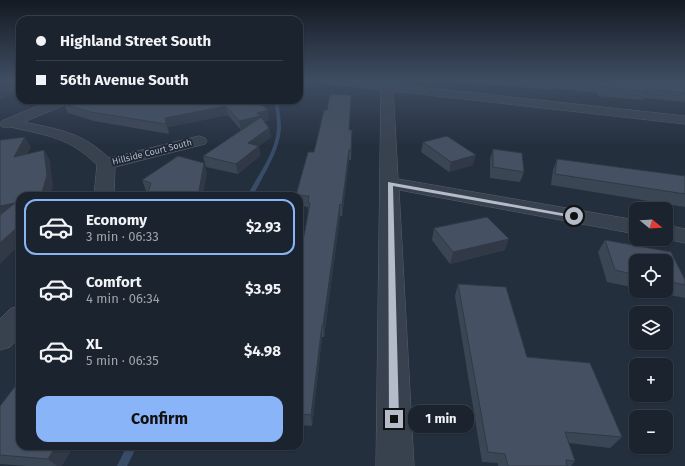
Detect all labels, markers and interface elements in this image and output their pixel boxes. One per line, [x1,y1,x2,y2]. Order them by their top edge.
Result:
text: Highland Street South [60,32,211,50]
text: 56th Avenue South [60,71,189,89]
street label: Hillside Court South [111,137,193,167]
north arrow [629,202,673,246]
map controls [629,202,673,454]
route start [565,207,583,225]
icon: car [38,209,74,245]
text: Economy [86,211,147,229]
text: $2.93 [246,218,281,236]
text: 3 min · 06:33 [86,229,159,244]
button: locate [629,254,673,298]
icon: car [38,271,74,307]
text: Comfort [86,273,142,291]
text: $3.95 [245,280,281,298]
text: 4 min · 06:34 [86,291,160,306]
button: layers [629,306,673,350]
icon: car [38,333,74,369]
text: XL [86,335,102,353]
text: $4.98 [244,342,281,360]
text: 5 min · 06:35 [86,353,159,368]
button: + [629,358,673,402]
button: Confirm [36,396,283,442]
callout: 1 min [408,405,474,433]
route end [385,410,403,428]
button: − [629,410,673,454]
text: 1 min [425,411,457,426]

